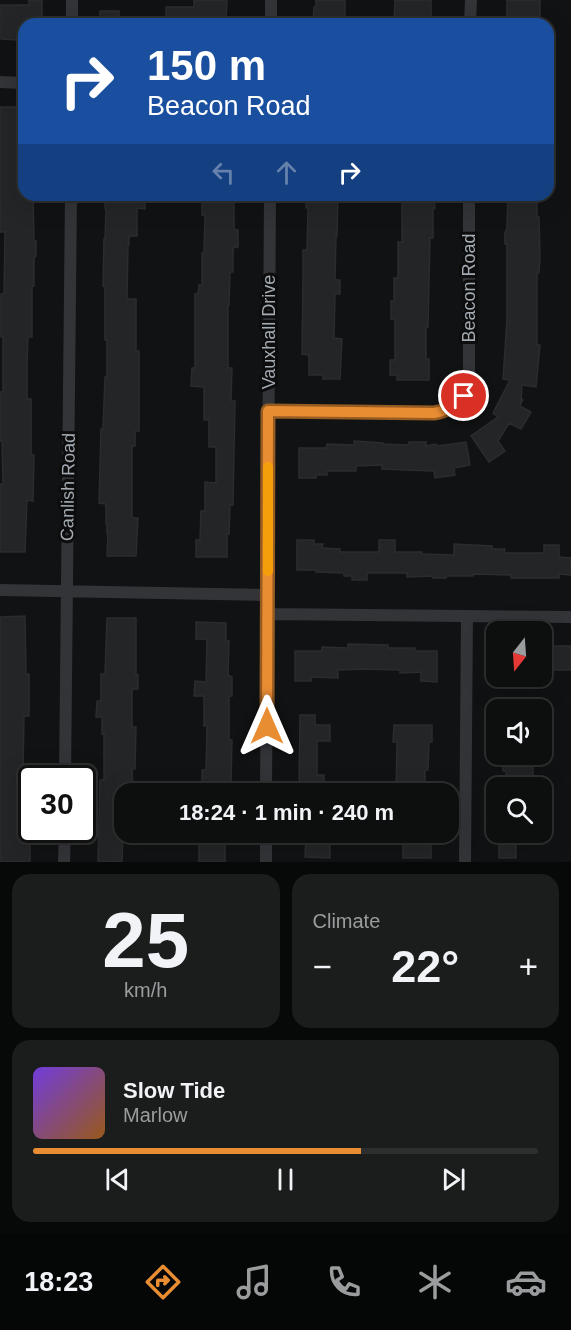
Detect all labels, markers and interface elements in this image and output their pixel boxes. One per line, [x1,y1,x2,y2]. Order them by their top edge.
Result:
icon: right [48,42,126,120]
text: 150 m [147,42,266,89]
text: Beacon Road [147,91,311,121]
icon: left [207,156,240,189]
icon: ahead [270,156,303,189]
icon: right [333,156,366,189]
street label: Beacon Road [459,233,479,343]
street label: Vauxhall Drive [259,275,279,389]
pin [438,370,489,421]
icon: arrive [447,379,480,412]
street label: Canlish Road [57,433,79,541]
north arrow [486,621,552,687]
map controls [486,621,552,843]
position arrow [235,694,299,758]
button: sound [486,699,552,765]
speed limit sign: 30 [18,765,96,843]
button: search [486,777,552,843]
text: 18:24 · 1 min · 240 m [179,800,394,825]
text: 25 [102,896,189,984]
text: Climate [313,910,380,932]
text: 22° [391,941,459,992]
text: − [313,948,332,985]
text: + [519,948,538,985]
text: km/h [124,979,167,1001]
text: Slow Tide [123,1078,225,1103]
text: Marlow [123,1104,187,1126]
icon: previous [101,1163,134,1196]
icon: pause [269,1163,302,1196]
icon: next [437,1163,470,1196]
icon: directions [142,1261,184,1303]
icon: music [233,1261,275,1303]
icon: phone [323,1261,365,1303]
icon: climate [414,1261,456,1303]
icon: car [505,1261,547,1303]
text: 18:23 [24,1267,93,1297]

